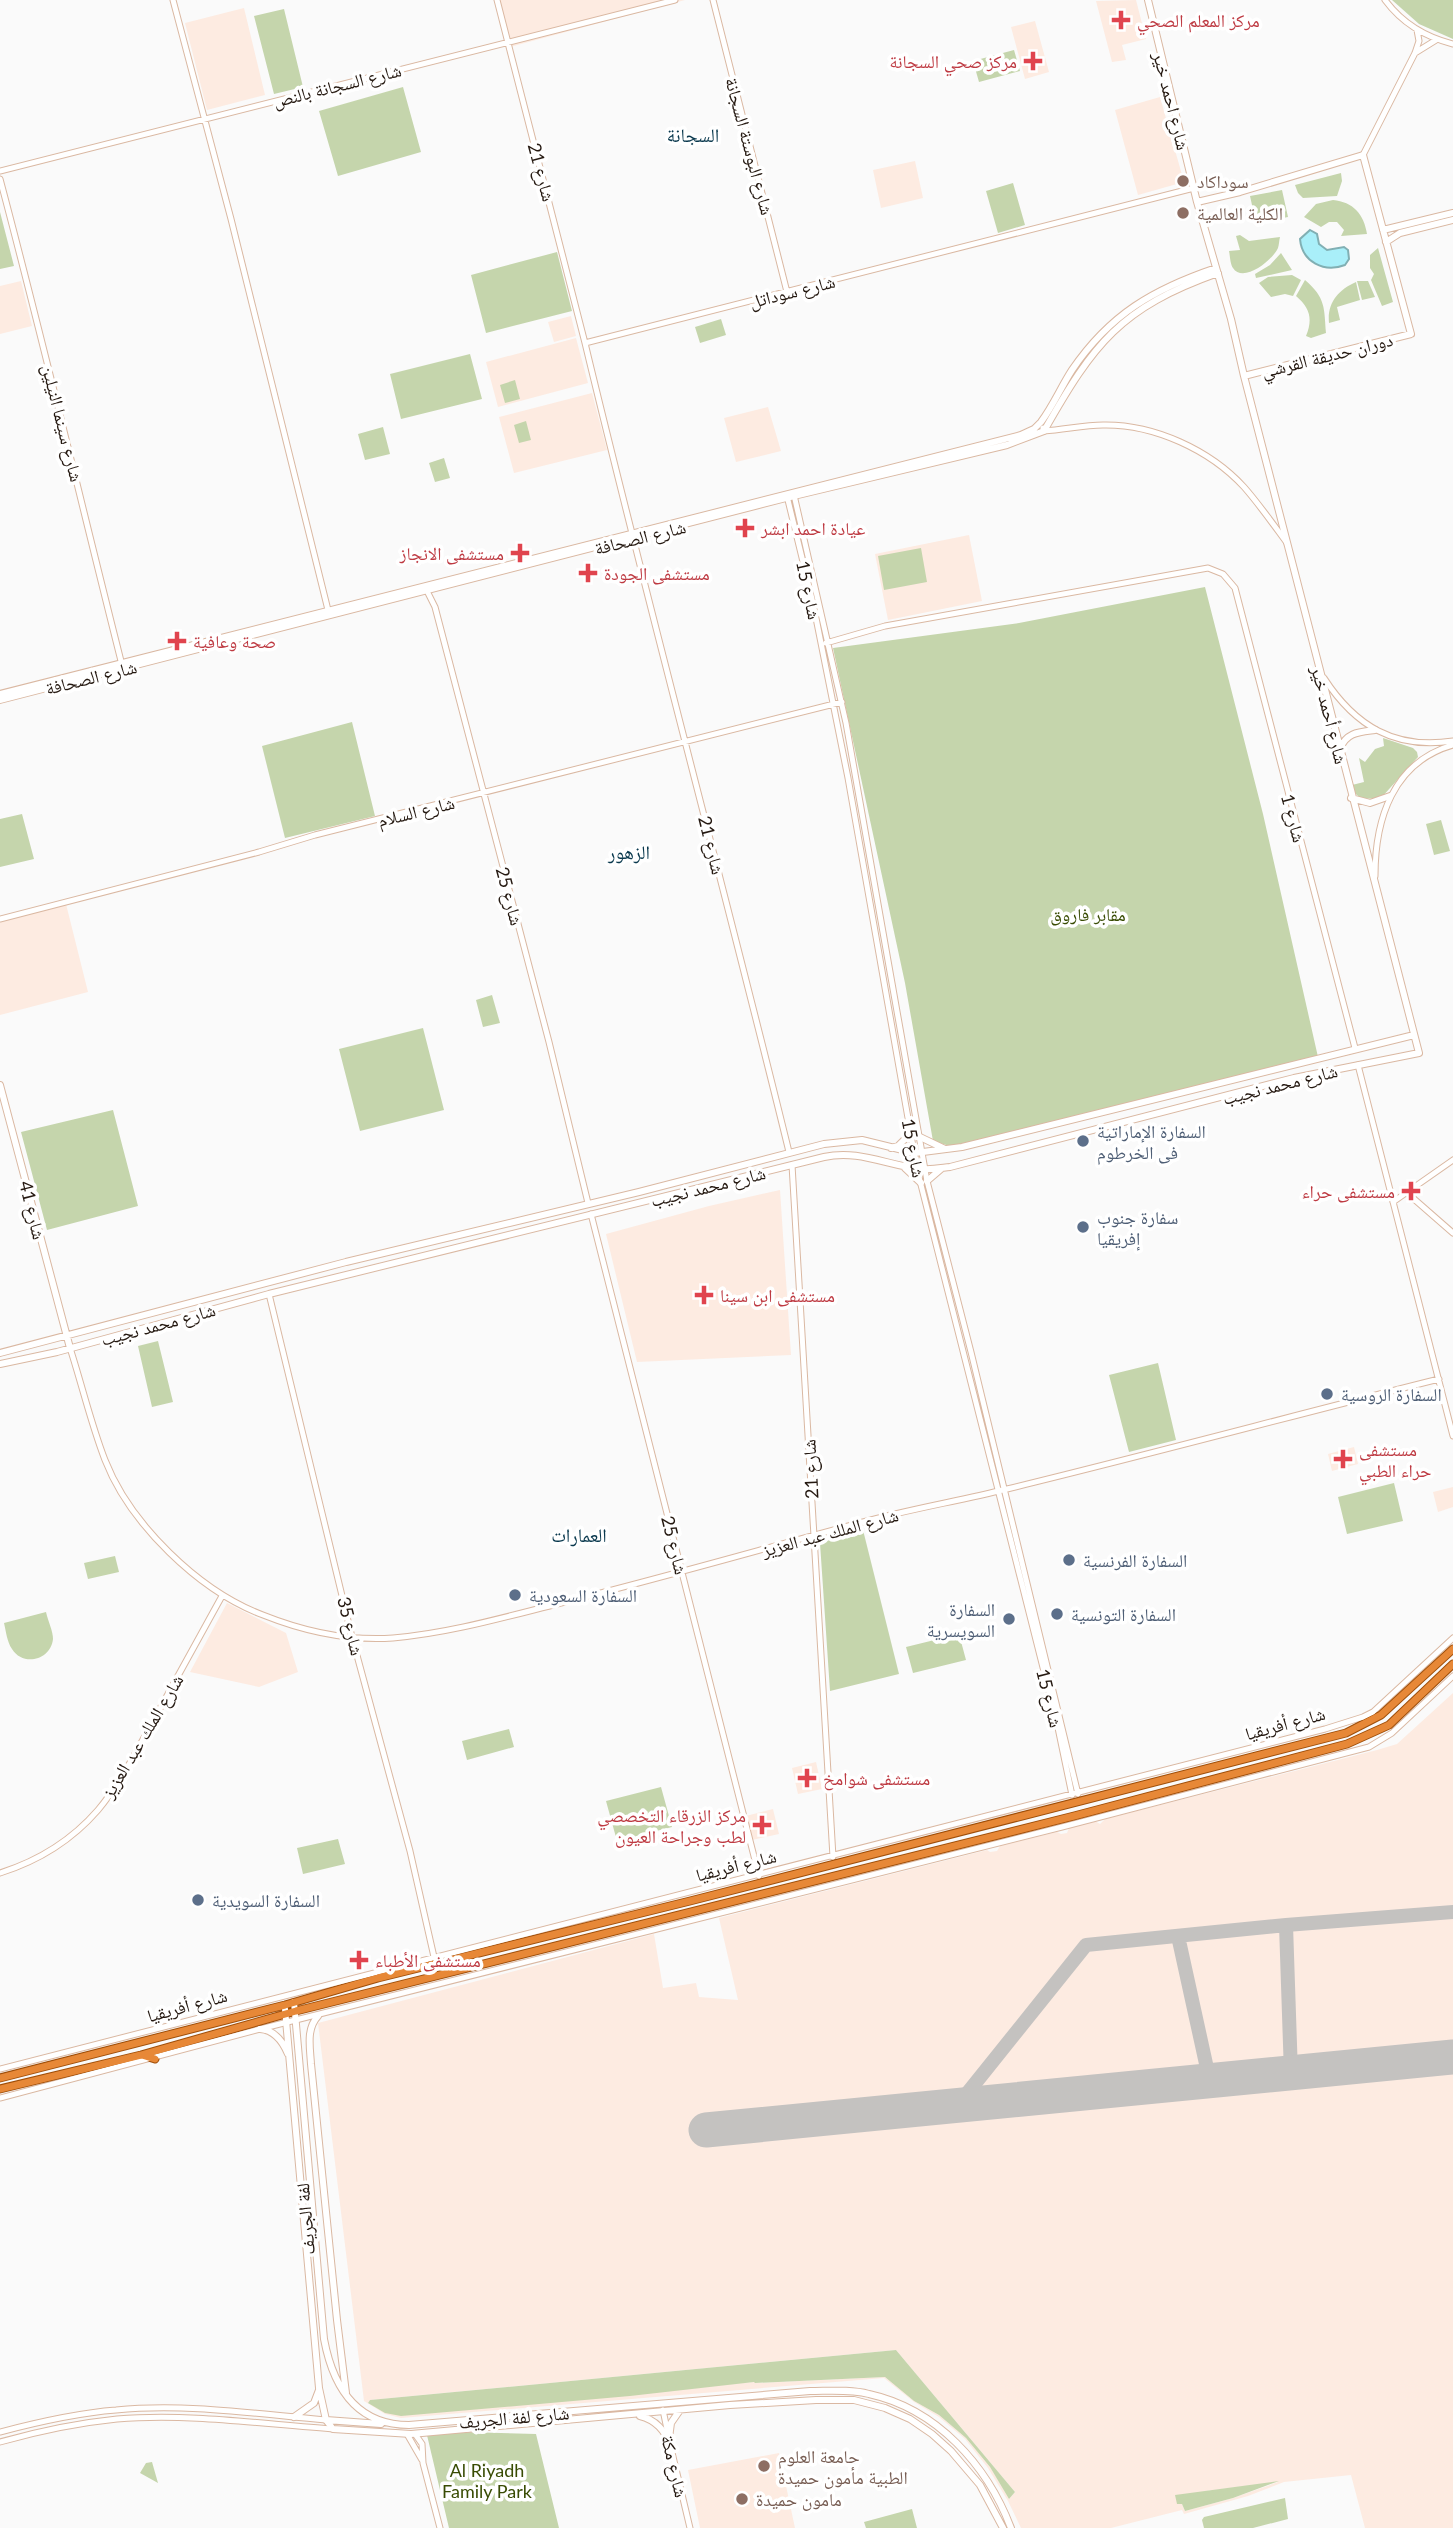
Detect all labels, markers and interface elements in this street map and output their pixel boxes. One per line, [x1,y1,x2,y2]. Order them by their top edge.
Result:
place label: مركز المعلم الصحي [1137,9,1260,36]
marker: مركز المعلم الصحي [1111,10,1131,30]
street label: شارع احمد خير [1148,49,1195,153]
place label: مركز صحي السجانة [889,50,1017,77]
marker: مركز صحي السجانة [1023,51,1043,71]
street label: شارع السجانة بالنص [271,58,404,113]
street label: شارع البوستة السجانة [720,75,779,217]
district label: السجانة [667,123,719,146]
street label: شارع 21 [523,140,560,204]
place label: سوداكاد [1197,170,1248,192]
marker: سوداكاد [1175,173,1191,189]
place label: الكلية العالمية [1197,202,1283,224]
marker: الكلية العالمية [1175,205,1191,221]
street label: شارع سوداتل [747,270,837,313]
street label: دوران حديقة القرشي [1259,328,1396,386]
street label: شارع سينما النيلين [37,362,88,484]
street label: شارع الصحافة [592,515,688,560]
place label: عيادة احمد ابشر [760,517,865,540]
marker: عيادة احمد ابشر [735,518,755,538]
place label: مستشفى الانجاز [398,542,504,565]
marker: مستشفى الانجاز [510,543,530,563]
street label: شارع 15 [791,559,826,622]
place label: مستشفى الجودة [604,562,710,585]
marker: مستشفى الجودة [578,563,598,583]
place label: صحة وعافية [193,630,276,652]
marker: صحة وعافية [167,631,187,651]
street label: شارع الصحافة [43,655,139,700]
street label: شارع أحمد خير [1306,663,1353,767]
street label: شارع السلام [375,791,457,833]
street label: شارع 1 [1276,791,1311,845]
street label: شارع 21 [693,813,730,877]
district label: الزهور [607,840,650,864]
street label: شارع 25 [491,864,528,928]
park label: مقابر فاروق [1050,903,1126,926]
street label: شارع محمد نجيب [1220,1059,1340,1110]
street label: شارع 15 [897,1117,930,1180]
place label: السفارة الإماراتية فى الخرطوم [1097,1120,1206,1165]
marker: السفارة الإماراتية فى الخرطوم [1075,1133,1091,1149]
street label: شارع محمد نجيب [648,1161,768,1212]
street label: شارع 41 [14,1178,51,1242]
place label: مستشفى حراء [1302,1180,1395,1203]
marker: مستشفى حراء [1401,1181,1421,1201]
place label: سفارة جنوب إفريقيا [1097,1206,1178,1251]
marker: سفارة جنوب إفريقيا [1075,1219,1091,1235]
place label: مستشفى ابن سينا [720,1284,835,1307]
marker: مستشفى ابن سينا [694,1285,714,1305]
street label: شارع محمد نجيب [98,1298,218,1351]
place label: السفارة الروسية [1341,1383,1442,1405]
marker: السفارة الروسية [1319,1386,1335,1402]
place label: مستشفى حراء الطبي [1359,1438,1432,1486]
street label: شارع 21 [797,1439,824,1499]
marker: مستشفى حراء الطبي [1333,1449,1353,1469]
street label: شارع الملك عبد العزيز [758,1503,901,1562]
street label: شارع 25 [656,1513,693,1577]
district label: العمارات [551,1523,607,1547]
place label: السفارة الفرنسية [1083,1549,1187,1571]
marker: السفارة الفرنسية [1061,1552,1077,1568]
place label: السفارة السعودية [529,1584,637,1606]
marker: السفارة السعودية [507,1587,523,1603]
street label: شارع 35 [332,1594,369,1658]
place label: السفارة السويسرية [927,1598,995,1641]
place label: السفارة التونسية [1071,1603,1176,1625]
marker: السفارة التونسية [1049,1606,1065,1622]
marker: السفارة السويسرية [1001,1611,1017,1627]
street label: شارع 15 [1031,1666,1068,1730]
street label: شارع الملك عبد العزيز [96,1670,188,1803]
street label: شارع أفريقيا [1242,1702,1328,1745]
place label: مستشفى شوامخ [823,1767,930,1791]
marker: مستشفى شوامخ [797,1768,817,1788]
place label: مركز الزرقاء التخصصي لطب وجراحة العيون [597,1804,746,1848]
marker: مركز الزرقاء التخصصي لطب وجراحة العيون [752,1815,772,1835]
street label: شارع أفريقيا [693,1844,779,1887]
place label: السفارة السويدية [212,1889,320,1911]
marker: السفارة السويدية [190,1892,206,1908]
place label: مستشفی الأطباء [375,1949,481,1972]
marker: مستشفی الأطباء [349,1950,369,1970]
street label: شارع أفريقيا [144,1984,230,2027]
street label: لفة الجريف [291,2182,319,2256]
street label: شارع لفة الجريف [458,2401,570,2434]
street label: شارع مكة [656,2433,693,2500]
place label: جامعة العلوم الطبية مأمون حميدة [778,2445,908,2489]
marker: جامعة العلوم الطبية مأمون حميدة [756,2458,772,2474]
park label: Al Riyadh Family Park [442,2459,533,2502]
place label: مامون حميدة [756,2488,842,2511]
marker: مامون حميدة [734,2491,750,2507]

